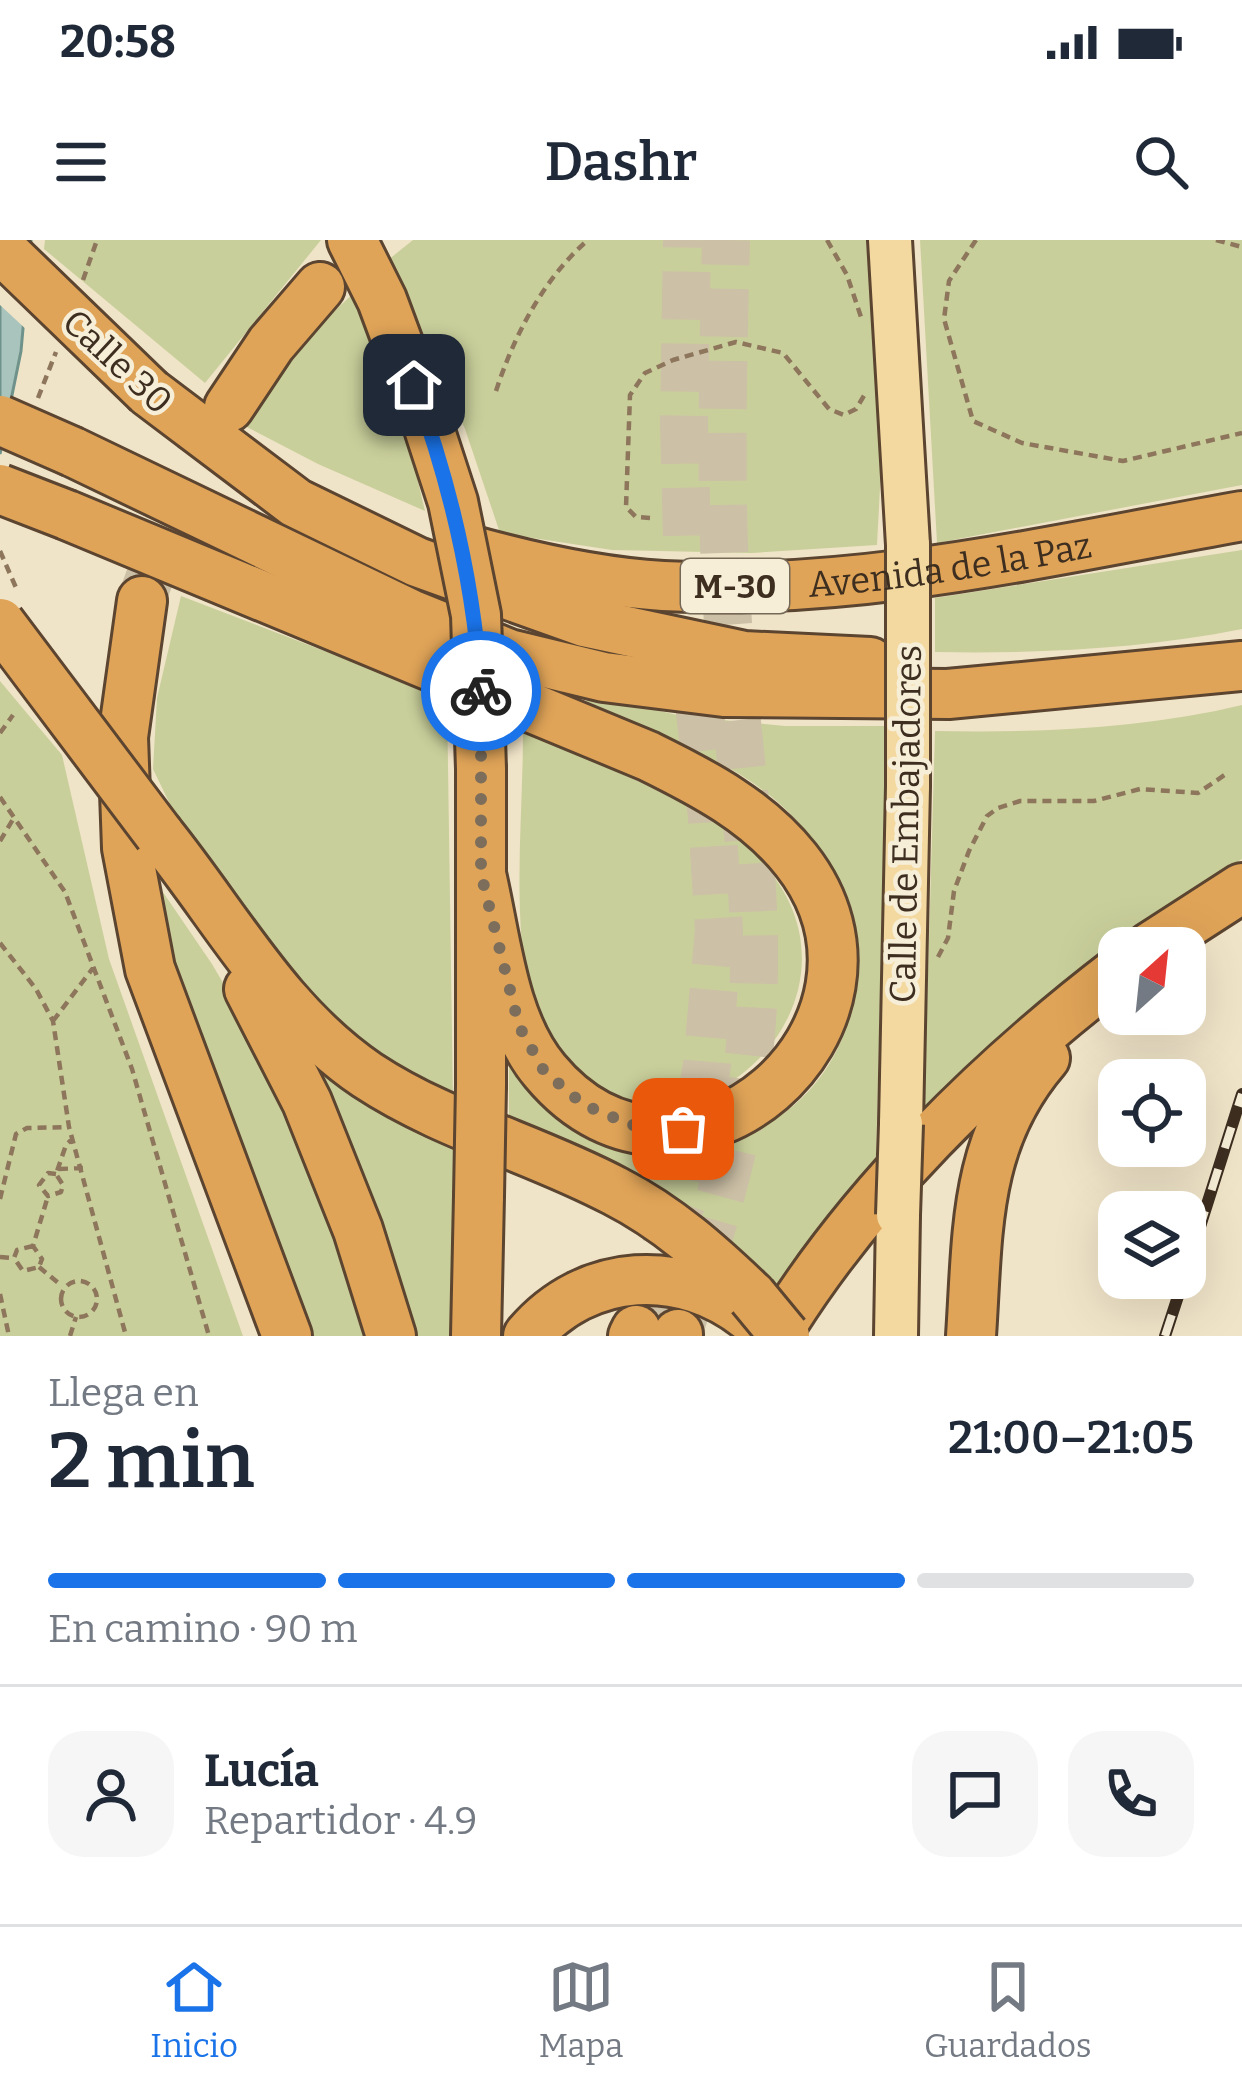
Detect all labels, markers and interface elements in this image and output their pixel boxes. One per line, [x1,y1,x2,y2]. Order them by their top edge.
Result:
text: 20:58 [60,15,176,69]
icon: menu [48,129,114,195]
icon: search [1128,129,1194,195]
text: Dashr [545,130,697,194]
street label: Calle 30 [54,300,181,423]
pin [363,334,465,436]
icon: home [381,352,447,418]
street label: Avenida de la Paz [807,523,1095,607]
road number: M-30 [681,559,789,613]
courier [421,631,541,751]
street label: Calle de Embajadores [881,644,931,1004]
icon: bike [448,658,514,724]
north arrow [1098,927,1206,1035]
map controls [1098,927,1206,1299]
button: locate [1098,1059,1206,1167]
pin [632,1078,734,1180]
icon: bag [650,1096,716,1162]
button: layers [1098,1191,1206,1299]
text: Llega en [48,1370,199,1416]
text: 21:00–21:05 [948,1411,1194,1465]
text: 2 min [48,1414,255,1508]
text: En camino · 90 m [48,1606,358,1652]
button: person [48,1731,174,1857]
button: chat [912,1731,1038,1857]
button: phone [1068,1731,1194,1857]
text: Lucía [204,1744,319,1798]
text: Repartidor · 4.9 [204,1798,477,1844]
tab: Inicio [150,1954,238,2066]
tab: Mapa [539,1954,623,2066]
tab: Guardados [924,1954,1092,2066]

